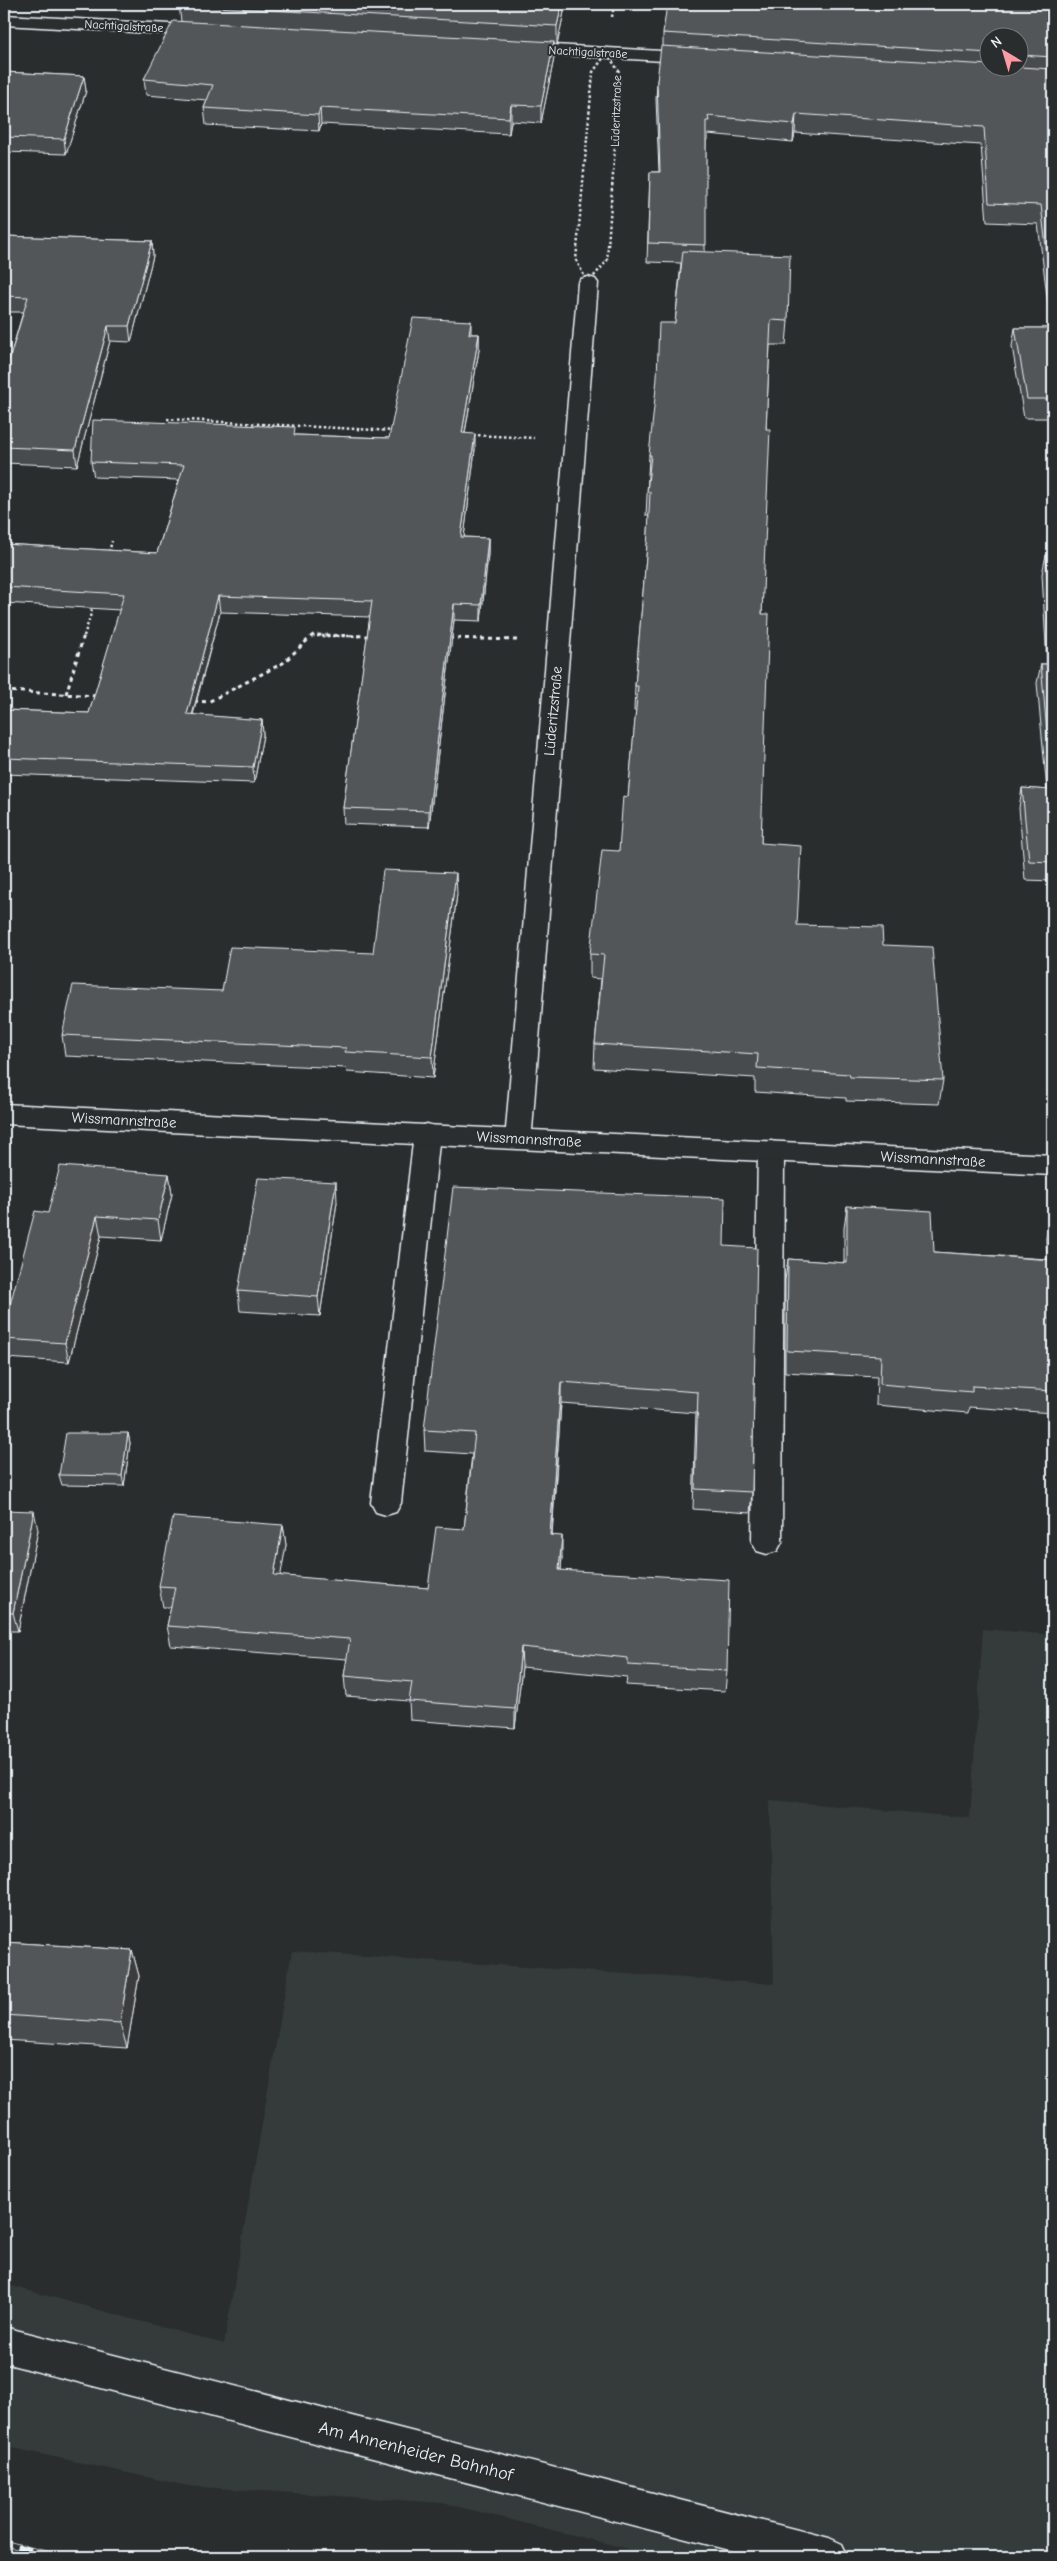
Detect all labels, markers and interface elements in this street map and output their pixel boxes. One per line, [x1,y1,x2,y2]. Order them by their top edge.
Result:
street label: Nachtigalstraße [84,17,164,35]
north arrow [980,28,1030,78]
text: N [987,33,1005,52]
street label: Nachtigalstraße [548,43,628,61]
street label: Lüderitzstraße [608,75,624,147]
street label: Lüderitzstraße [540,665,566,757]
street label: Wissmannstraße [71,1108,177,1132]
street label: Wissmannstraße [476,1127,582,1151]
street label: Wissmannstraße [880,1147,986,1171]
street label: Am Annenheider Bahnhof [317,2417,516,2486]

